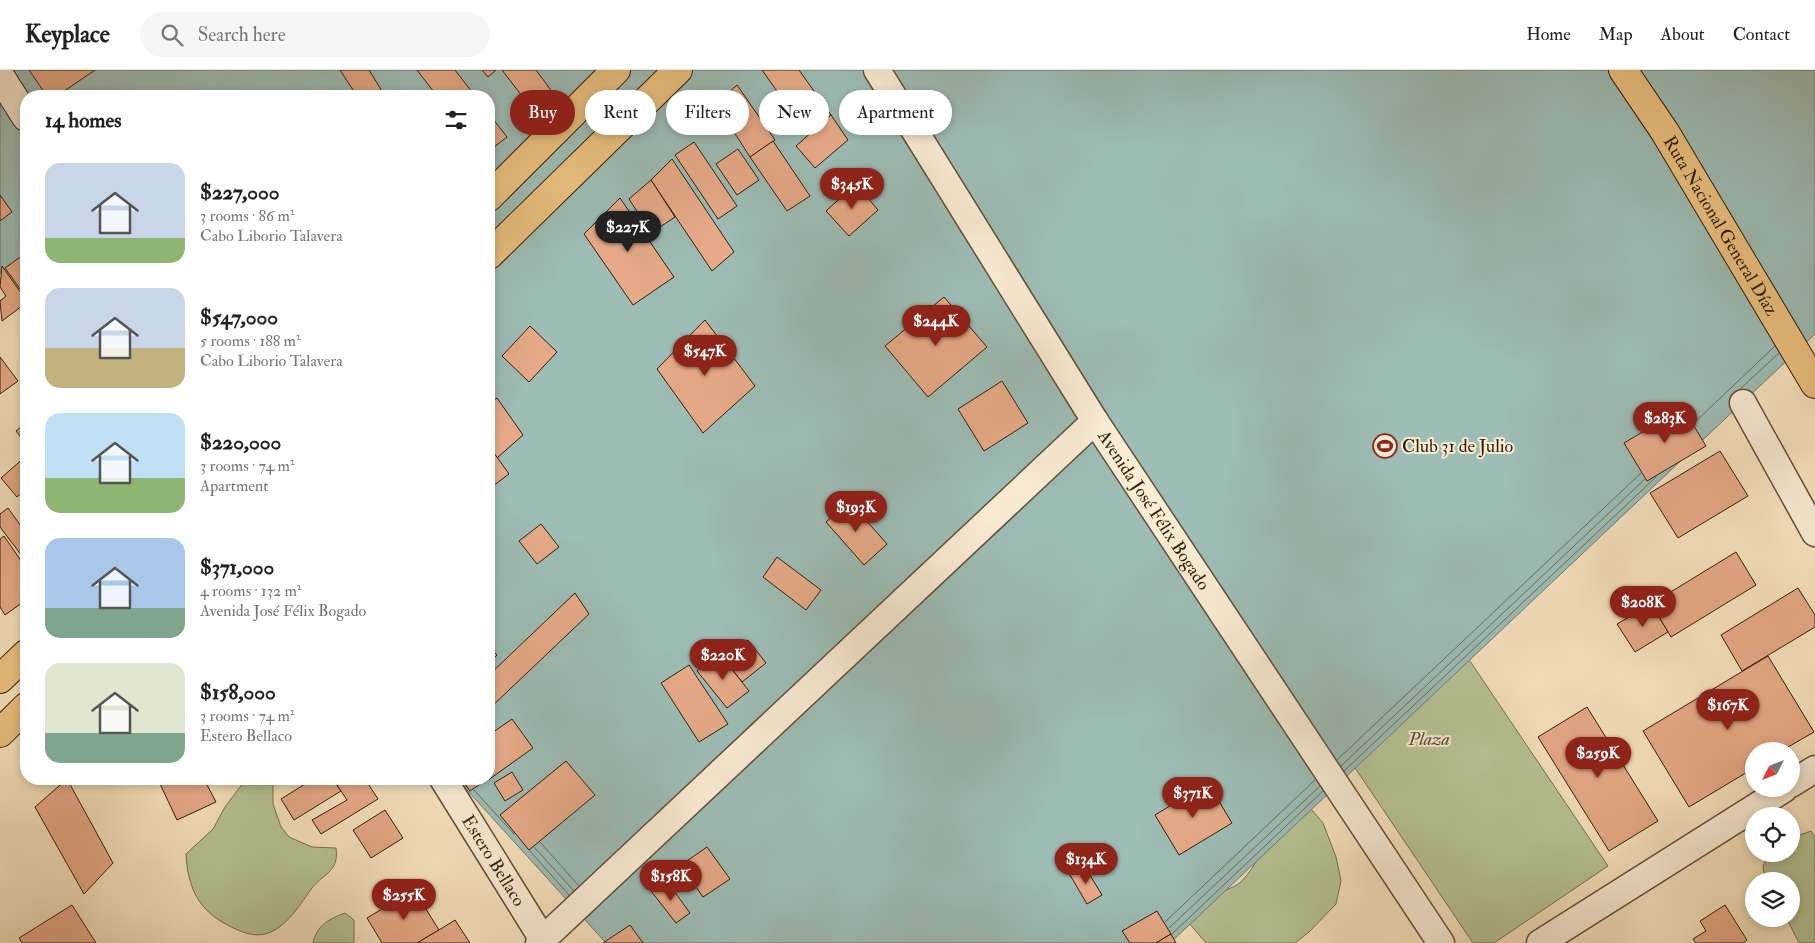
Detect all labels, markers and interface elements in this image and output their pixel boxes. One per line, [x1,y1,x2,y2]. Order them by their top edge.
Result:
search box [140,12,490,57]
text: Keyplace [25,19,110,50]
icon: search [158,21,186,49]
text: Search here [198,23,286,47]
text: Home [1526,23,1571,46]
text: Map [1599,23,1633,46]
text: About [1661,23,1705,46]
text: Contact [1733,23,1790,46]
chip: Buy [510,90,575,135]
chip: Rent [585,90,656,135]
chip: Filters [666,90,749,135]
chip: New [759,90,829,135]
chip: Apartment [839,90,952,135]
icon: filters [442,106,470,134]
text: 14 homes [45,107,122,134]
street label: Ruta Nacional General Díaz [1658,132,1783,320]
pin: $345K [817,168,887,210]
text: $345K [831,174,873,194]
text: $227,000 [200,179,280,206]
icon: home [85,183,145,243]
text: 3 rooms · 86 m² [200,206,294,226]
pin: $227K [593,210,663,253]
text: $227K [606,217,650,237]
text: Cabo Liborio Talavera [200,226,343,246]
text: $547,000 [200,304,278,331]
pin: $244K [901,304,971,347]
icon: home [85,308,145,368]
text: $244K [913,311,959,331]
text: 5 rooms · 188 m² [200,331,301,351]
pin: $547K [670,334,740,377]
text: $547K [684,341,726,361]
text: Cabo Liborio Talavera [200,351,343,371]
pin: $283K [1630,402,1700,444]
text: $283K [1644,408,1686,428]
street label: Avenida José Félix Bogado [1092,425,1215,595]
text: $220,000 [200,429,281,456]
icon: home [85,433,145,493]
sports icon: Club 31 de Julio [1372,433,1398,459]
place label: Club 31 de Julio [1402,435,1513,458]
text: 3 rooms · 74 m² [200,456,294,476]
text: Apartment [200,476,268,496]
pin: $193K [821,490,891,533]
text: $193K [836,497,876,517]
text: $371,000 [200,554,274,581]
icon: home [85,558,145,618]
text: 4 rooms · 132 m² [200,581,301,601]
pin: $208K [1608,586,1678,628]
text: $208K [1621,592,1665,612]
text: Avenida José Félix Bogado [200,601,366,621]
pin: $220K [688,638,758,681]
text: $220K [701,645,745,665]
text: $158,000 [200,679,276,706]
icon: home [85,683,145,743]
pin: $167K [1693,688,1763,731]
text: $167K [1707,695,1749,715]
text: 3 rooms · 74 m² [200,706,294,726]
text: Estero Bellaco [200,726,292,746]
park label: Plaza [1407,728,1450,751]
pin: $259K [1563,736,1633,779]
north arrow [1745,742,1800,798]
map controls [1745,742,1800,927]
text: $259K [1576,743,1620,763]
pin: $371K [1158,776,1228,819]
text: $371K [1173,783,1213,803]
button: locate [1745,807,1800,862]
street label: Estero Bellaco [456,811,531,911]
pin: $134K [1051,842,1121,885]
text: $134K [1066,849,1106,869]
pin: $158K [636,860,706,902]
text: $158K [651,866,691,886]
button: layers [1745,872,1800,927]
pin: $255K [369,878,439,921]
text: $255K [383,885,425,905]

